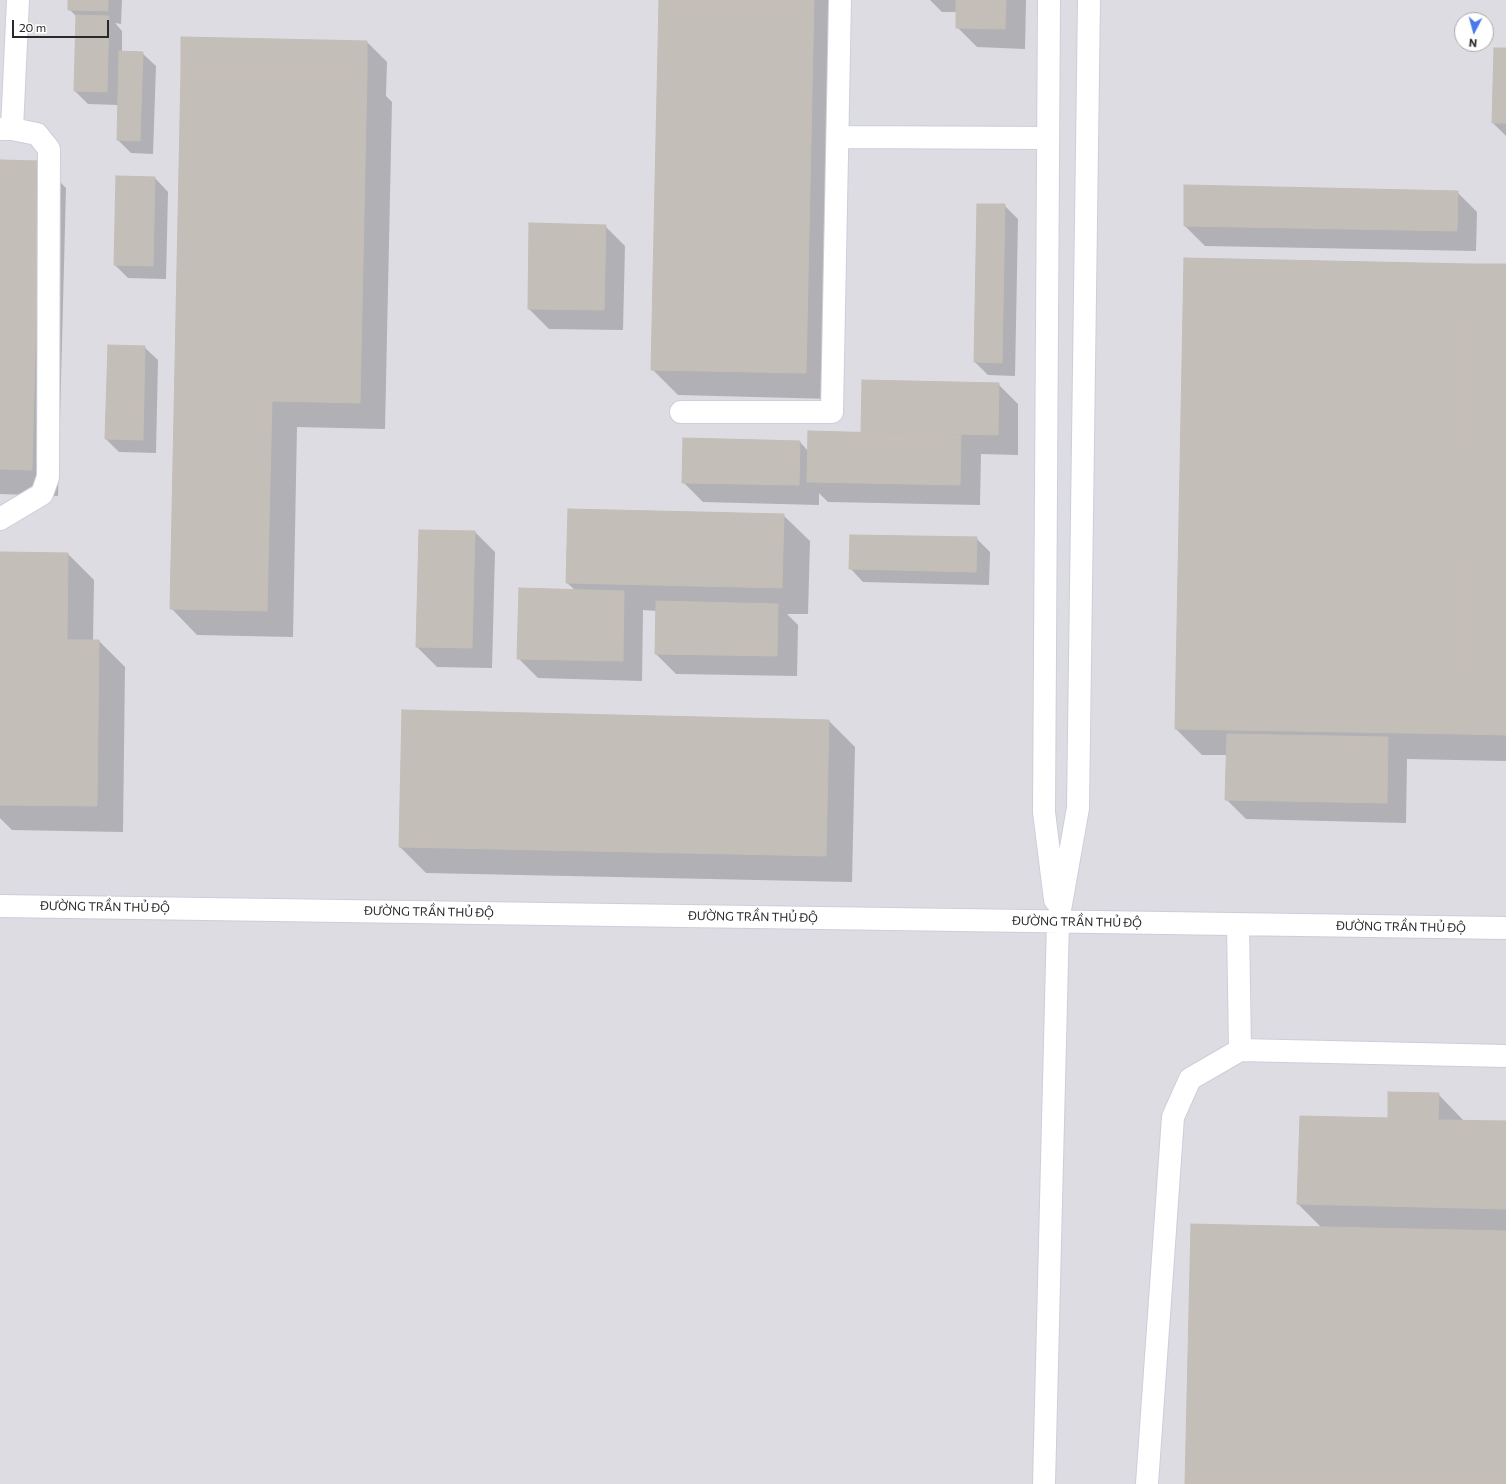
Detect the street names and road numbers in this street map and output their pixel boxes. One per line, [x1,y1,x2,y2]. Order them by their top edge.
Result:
street label: ĐƯỜNG TRẦN THỦ ĐỘ [40,899,170,915]
street label: ĐƯỜNG TRẦN THỦ ĐỘ [364,904,494,920]
street label: ĐƯỜNG TRẦN THỦ ĐỘ [688,909,818,925]
street label: ĐƯỜNG TRẦN THỦ ĐỘ [1012,914,1142,930]
street label: ĐƯỜNG TRẦN THỦ ĐỘ [1336,919,1466,935]

